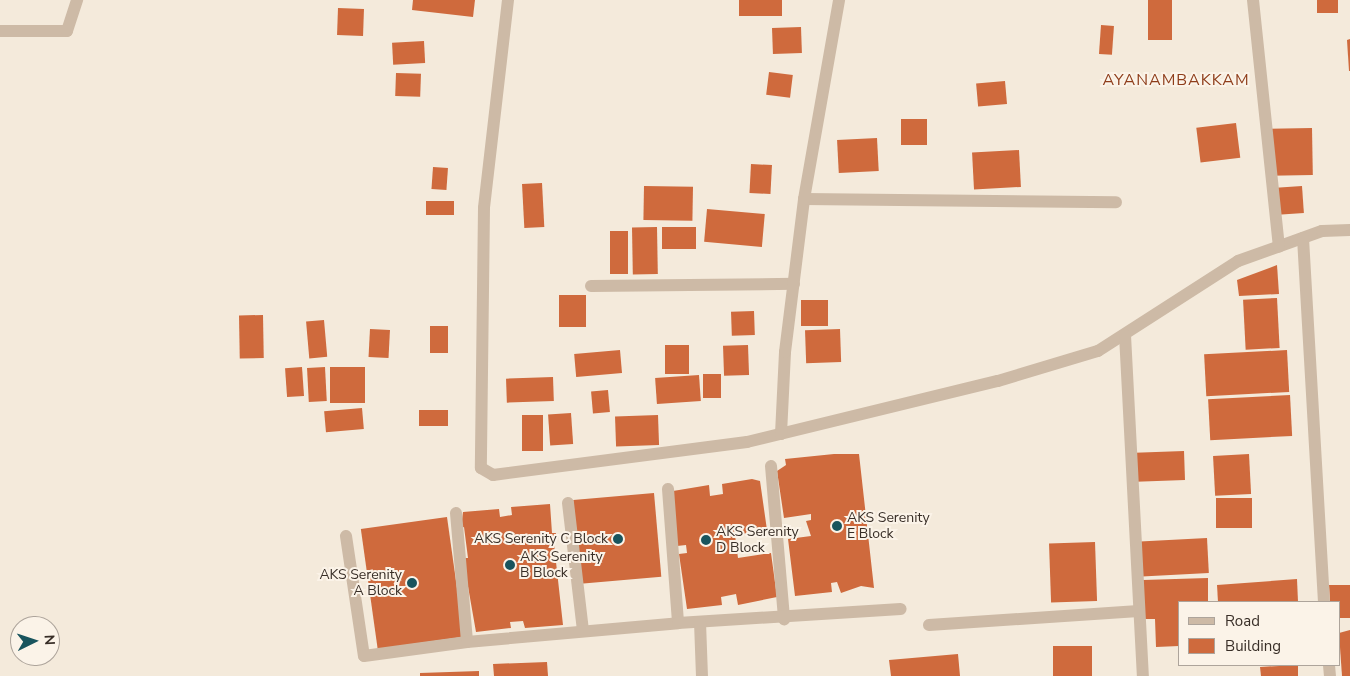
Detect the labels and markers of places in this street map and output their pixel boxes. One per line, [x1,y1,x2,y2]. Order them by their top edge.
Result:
place label: AKS Serenity E Block [847,510,930,542]
marker: AKS Serenity E Block [831,520,843,532]
place label: AKS Serenity D Block [716,524,799,556]
place label: AKS Serenity C Block [474,531,608,547]
marker: AKS Serenity C Block [612,533,624,545]
marker: AKS Serenity D Block [700,534,712,546]
place label: AKS Serenity B Block [520,549,603,582]
marker: AKS Serenity B Block [504,559,516,571]
place label: AKS Serenity A Block [319,567,402,600]
marker: AKS Serenity A Block [406,577,418,589]

